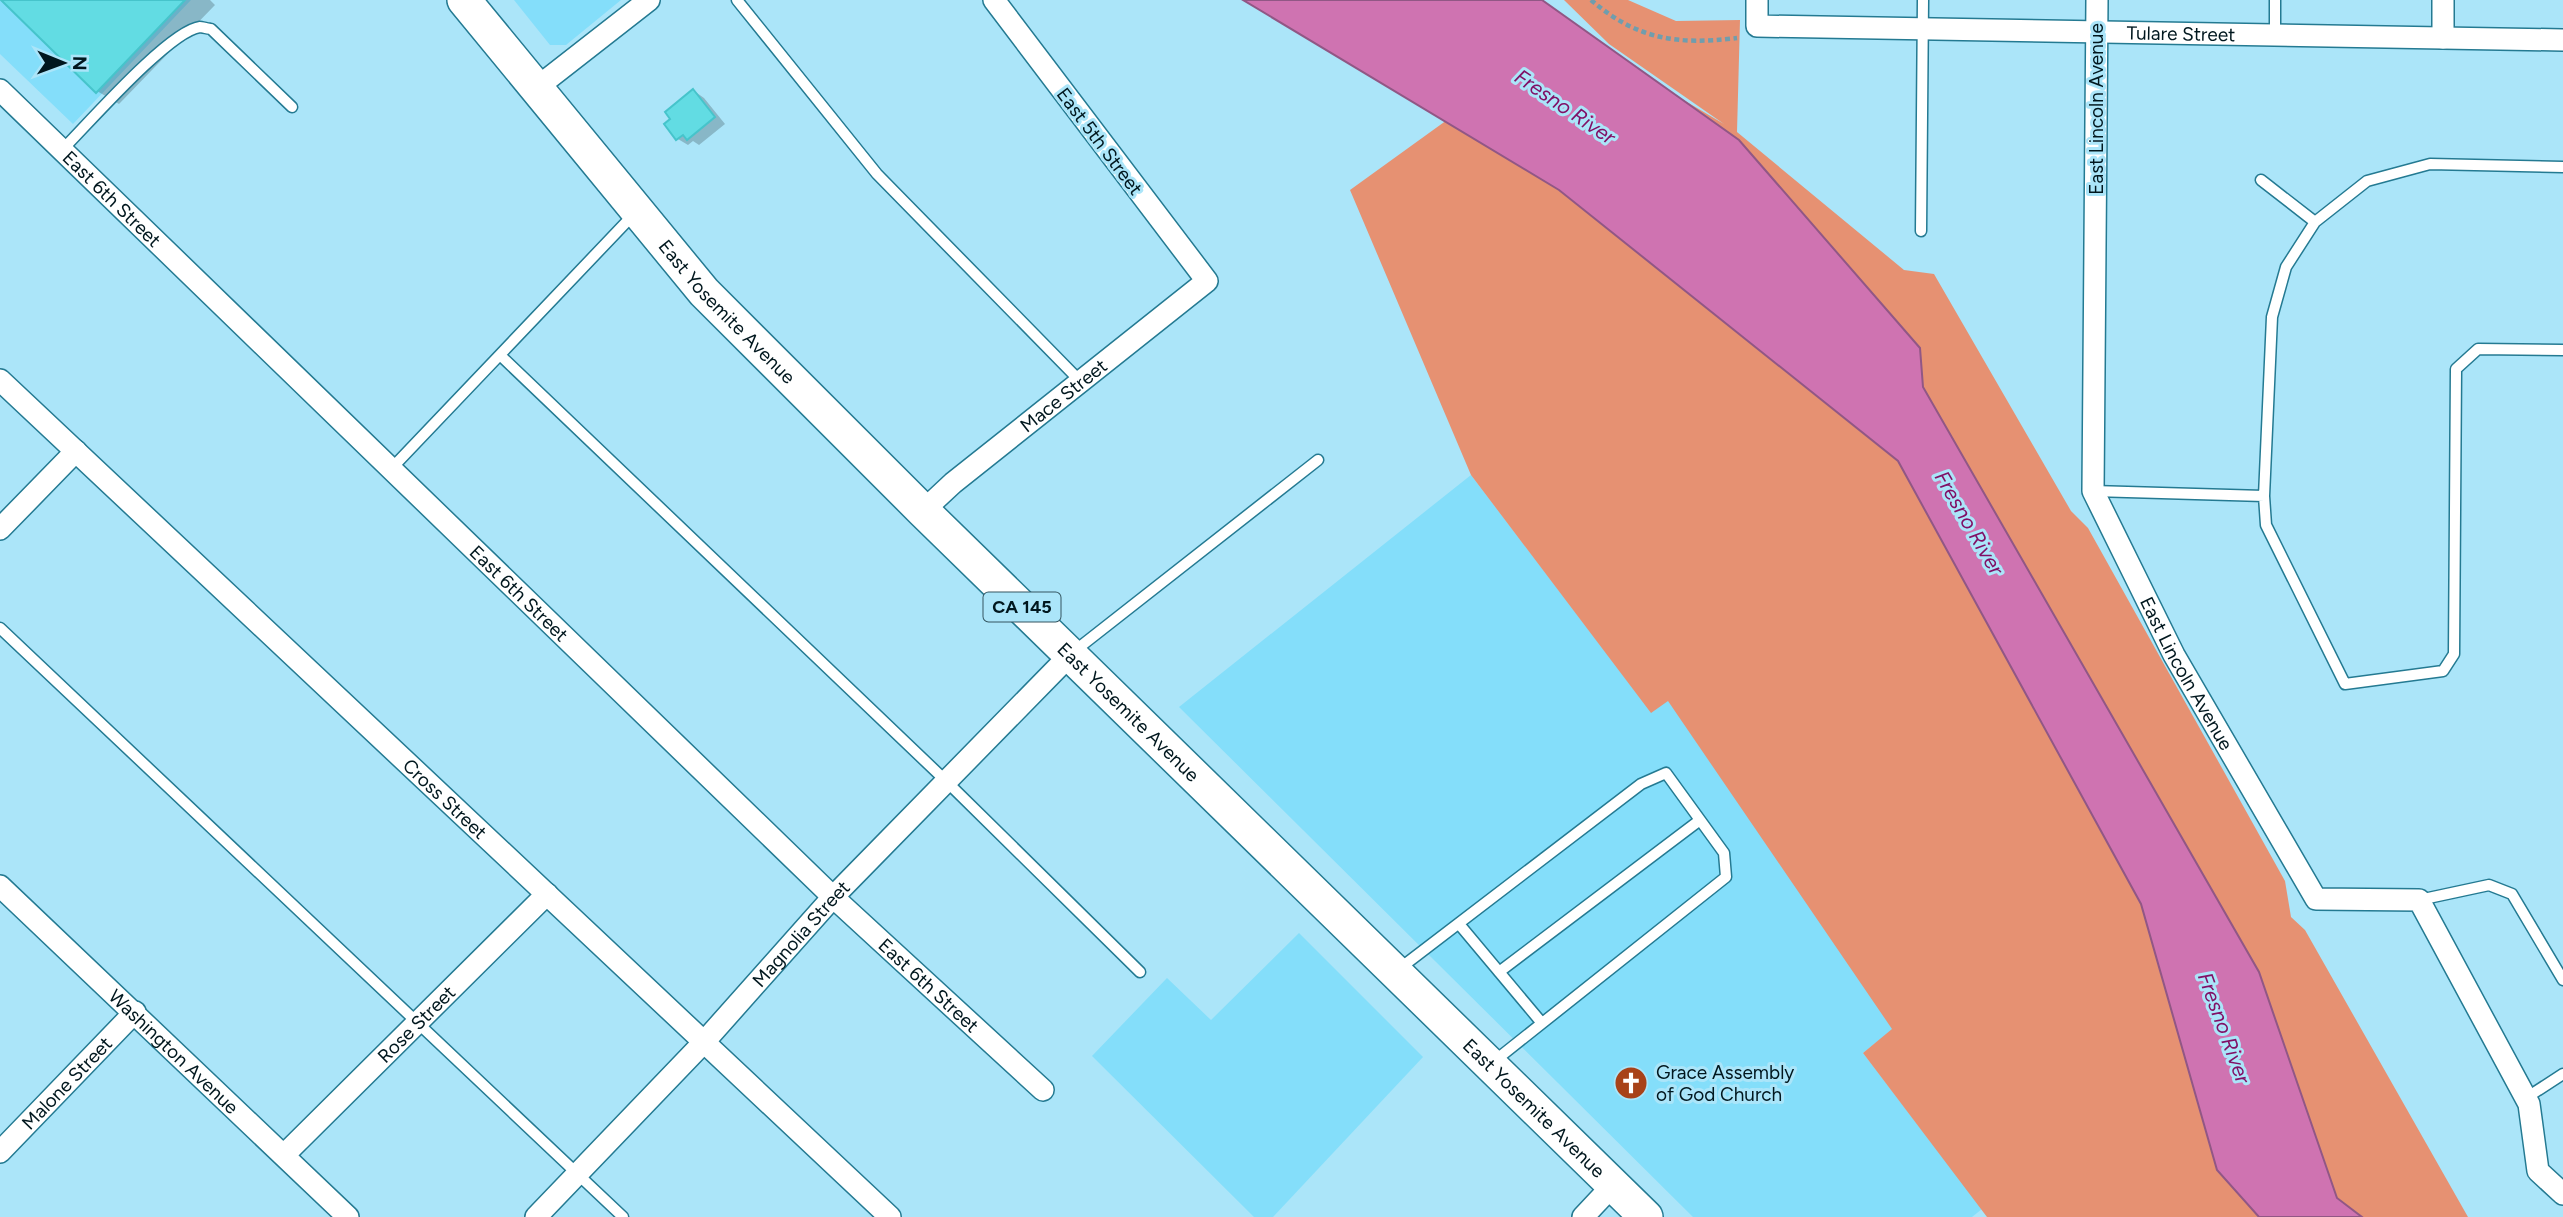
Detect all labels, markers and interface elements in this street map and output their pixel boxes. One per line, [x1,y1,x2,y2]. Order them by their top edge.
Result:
street label: Tulare Street [2126,21,2236,46]
street label: East Lincoln Avenue [2085,23,2108,195]
north arrow [28,28,98,98]
text: N [68,56,91,71]
water label: Fresno River [1510,64,1621,150]
street label: East 5th Street [1052,83,1147,199]
street label: East 6th Street [58,146,166,252]
street label: East Yosemite Avenue [654,235,800,389]
street label: Mace Street [1016,354,1112,437]
water label: Fresno River [1930,466,2010,580]
street label: East 6th Street [465,541,573,646]
road number: CA 145 [984,592,1060,622]
street label: East Lincoln Avenue [2135,593,2238,754]
street label: East Yosemite Avenue [1052,638,1204,786]
street label: Cross Street [398,754,492,844]
street label: Magnolia Street [748,876,855,992]
street label: East 6th Street [874,934,984,1037]
water label: Fresno River [2193,969,2256,1087]
street label: Rose Street [373,981,460,1068]
street label: Washington Avenue [104,985,243,1119]
street label: Malone Street [17,1032,117,1134]
street label: East Yosemite Avenue [1458,1034,1610,1183]
place label: Grace Assembly of God Church [1656,1061,1794,1106]
church icon: Grace Assembly of God Church [1612,1064,1650,1102]

